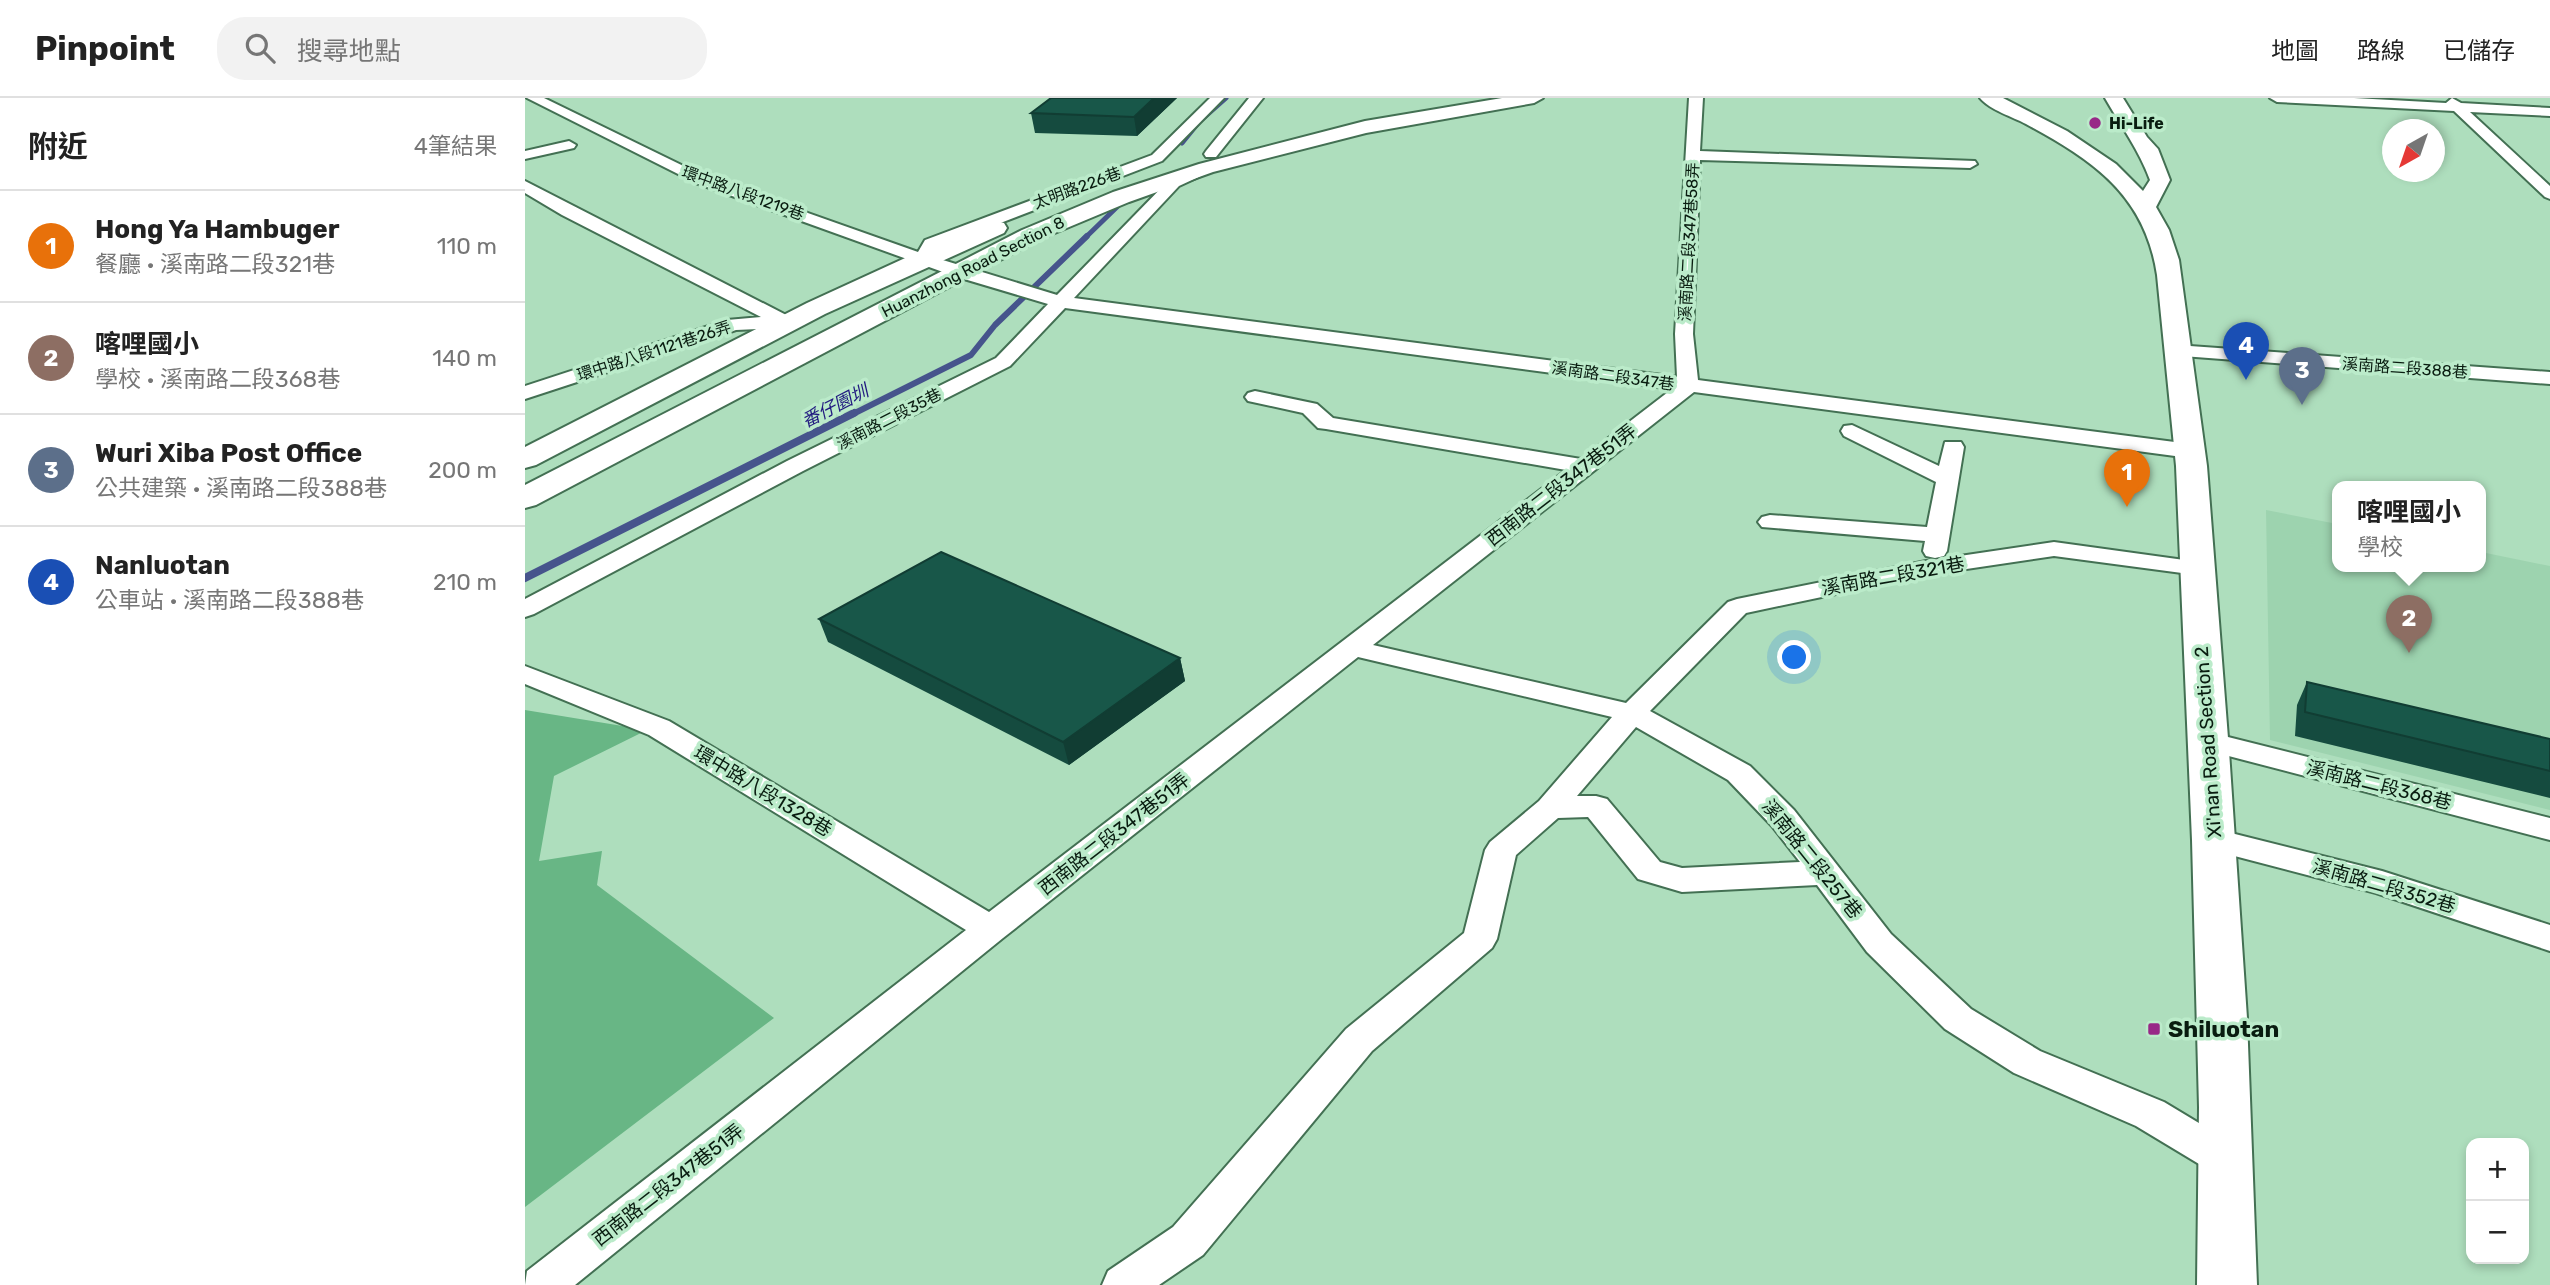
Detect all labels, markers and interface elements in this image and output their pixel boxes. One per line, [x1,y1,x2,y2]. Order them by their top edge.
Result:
search box [217,17,707,80]
text: Pinpoint [35,29,175,68]
icon: search [241,29,279,67]
text: 搜尋地點 [297,36,401,67]
text: 地圖 [2271,37,2319,65]
text: 路線 [2357,37,2405,65]
text: 已儲存 [2443,37,2515,65]
place label: Hi-Life [2109,114,2164,133]
marker: Hi-Life [2087,115,2103,131]
north arrow [2382,119,2445,182]
text: 附近 [28,129,88,165]
text: 4筆結果 [414,132,497,160]
street label: 環中路八段1219巷 [679,162,807,224]
street label: 溪南路二段347巷58弄 [1675,162,1703,322]
street label: 太明路226巷 [1030,163,1124,213]
street label: Huanzhong Road Section 8 [878,213,1068,321]
text: Hong Ya Hambuger [95,214,340,245]
text: 1 [45,232,57,260]
text: 110 m [437,232,497,260]
text: 餐廳 · 溪南路二段321巷 [95,250,335,278]
street label: 環中路八段1121巷26弄 [575,317,733,385]
pin: 4 [2223,322,2269,380]
text: 喀哩國小 [95,329,199,360]
text: 2 [44,344,58,372]
text: 140 m [432,344,497,372]
pin: 3 [2279,347,2325,405]
street label: 溪南路二段388巷 [2342,354,2468,382]
street label: 溪南路二段347巷 [1551,358,1675,394]
text: 學校 · 溪南路二段368巷 [95,365,340,393]
water label: 番仔園圳 [798,378,875,432]
street label: 溪南路二段35巷 [833,384,945,454]
street label: 西南路二段347巷51弄 [1481,419,1641,551]
text: Wuri Xiba Post Office [95,438,362,469]
pin: 1 [2104,449,2150,507]
text: 3 [43,456,59,484]
text: 200 m [428,456,497,484]
text: 公共建築 · 溪南路二段388巷 [95,474,387,502]
popup [2332,481,2486,572]
text: 喀哩國小 [2357,497,2461,528]
text: 學校 [2357,533,2403,561]
text: Nanluotan [95,550,230,581]
street label: 溪南路二段321巷 [1820,552,1966,600]
text: 4 [43,568,59,596]
text: 210 m [433,568,497,596]
text: 公車站 · 溪南路二段388巷 [95,586,364,614]
pin: 2 [2386,595,2432,653]
your location [1777,640,1811,674]
street label: Xi'nan Road Section 2 [2190,646,2226,838]
street label: 環中路八段1328巷 [690,741,836,841]
street label: 溪南路二段368巷 [2304,756,2454,814]
street label: 西南路二段347巷51弄 [1034,768,1194,900]
street label: 溪南路二段257巷 [1757,795,1867,923]
street label: 溪南路二段352巷 [2310,855,2458,917]
place label: Shiluotan [2168,1015,2279,1043]
marker: Shiluotan [2146,1021,2162,1037]
street label: 西南路二段347巷51弄 [588,1119,748,1251]
map controls [2466,1138,2529,1264]
button: + [2466,1138,2529,1201]
button: − [2466,1201,2529,1264]

